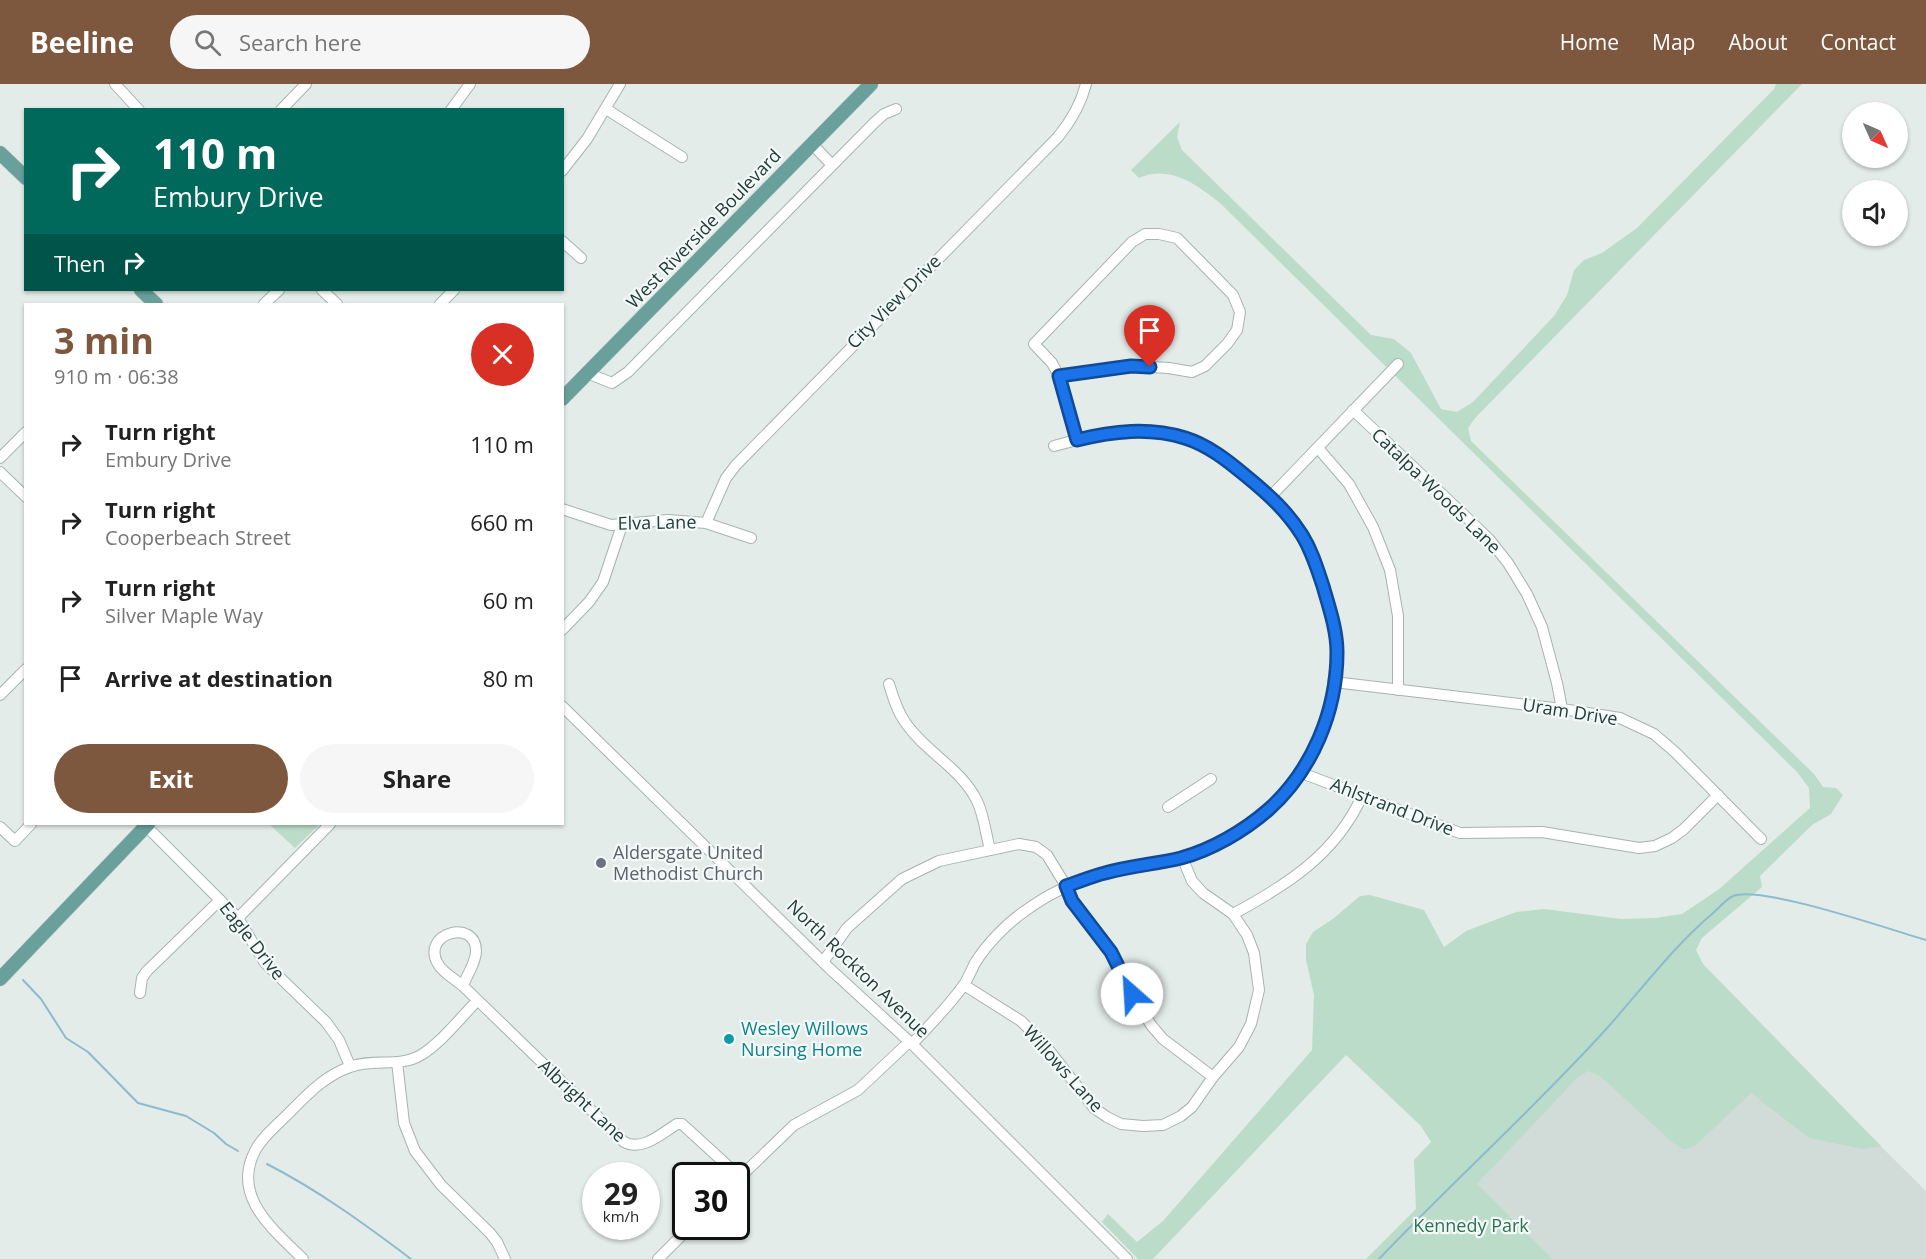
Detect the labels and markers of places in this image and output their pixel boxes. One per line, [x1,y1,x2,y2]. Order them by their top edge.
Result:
pin [1124,305,1175,367]
place label: Aldersgate United Methodist Church [613,840,763,885]
marker: Aldersgate United Methodist Church [594,856,608,870]
place label: Wesley Willows Nursing Home [741,1016,868,1061]
marker: Wesley Willows Nursing Home [722,1032,736,1046]

